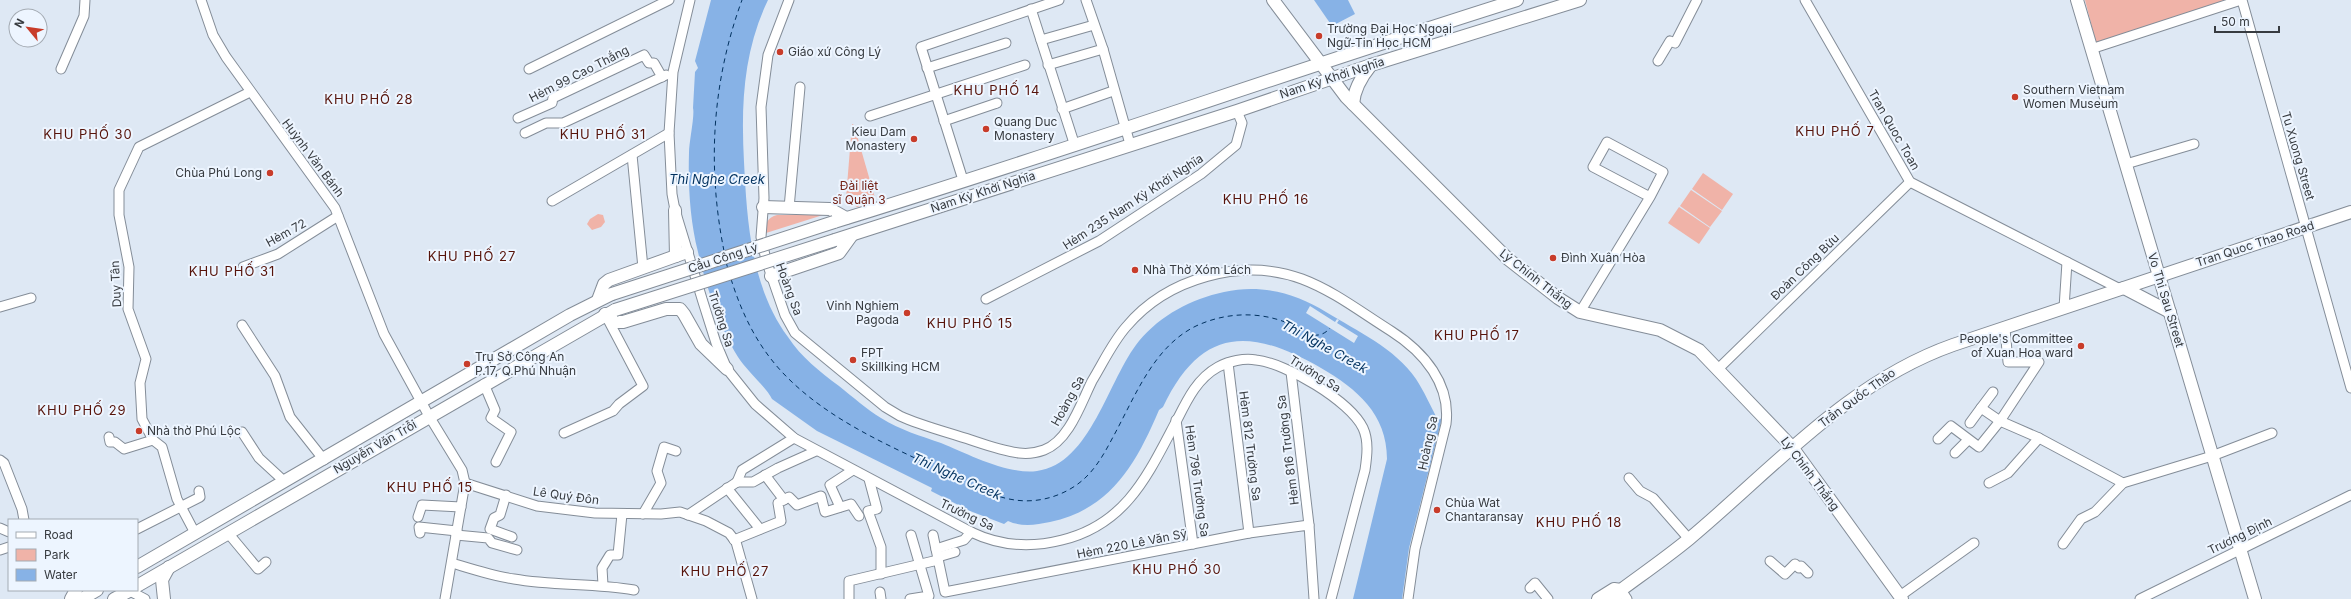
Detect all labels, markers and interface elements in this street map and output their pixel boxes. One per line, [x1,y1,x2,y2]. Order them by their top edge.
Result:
north arrow [8,8,48,48]
scale bar [2215,8,2279,34]
text: 50 m [2221,14,2250,29]
text: N [11,16,27,30]
place label: Trường Đại Học Ngoại Ngữ-Tin Học HCM [1327,21,1452,50]
marker: Trường Đại Học Ngoại Ngữ-Tin Học HCM [1314,31,1324,41]
street label: Hẻm 99 Cao Thắng [526,42,631,105]
place label: Giáo xứ Công Lý [788,44,881,59]
marker: Giáo xứ Công Lý [775,47,785,57]
street label: Nam Kỳ Khởi Nghĩa [1278,54,1386,102]
district label: KHU PHỐ 14 [954,80,1040,98]
place label: Southern Vietnam Women Museum [2023,82,2125,111]
street label: Tran Quoc Toan [1865,87,1924,173]
district label: KHU PHỐ 28 [324,89,414,107]
marker: Southern Vietnam Women Museum [2010,92,2020,102]
street label: Tu Xuong Street [2279,110,2318,202]
place label: Quang Duc Monastery [994,114,1058,143]
street label: Huỳnh Văn Bánh [279,116,348,200]
district label: KHU PHỐ 7 [1795,121,1875,139]
district label: KHU PHỐ 30 [43,124,133,142]
district label: KHU PHỐ 31 [560,124,646,142]
place label: Kieu Dam Monastery [846,124,906,153]
marker: Quang Duc Monastery [981,124,991,134]
marker: Kieu Dam Monastery [909,134,919,144]
street label: Hẻm 235 Nam Kỳ Khởi Nghĩa [1060,151,1206,253]
place label: Chùa Phú Long [175,165,262,180]
marker: Chùa Phú Long [265,168,275,178]
street label: Nam Kỳ Khởi Nghĩa [929,168,1037,216]
water label: Thi Nghe Creek [669,171,766,187]
park label: Đài liệt sĩ Quận 3 [832,178,886,207]
district label: KHU PHỐ 16 [1223,189,1309,207]
street label: Hẻm 72 [263,215,309,250]
street label: Tran Quoc Thao Road [2194,217,2316,270]
street label: Đoàn Công Bửu [1767,230,1842,303]
street label: Cầu Công Lý [686,239,760,276]
street label: Lý Chính Thắng [1497,245,1576,312]
district label: KHU PHỐ 27 [428,246,516,264]
place label: Đình Xuân Hòa [1561,250,1646,265]
street label: Vo Thi Sau Street [2145,251,2188,349]
marker: Đình Xuân Hòa [1548,253,1558,263]
street label: Duy Tân [107,260,124,308]
street label: Hoàng Sa [773,260,806,317]
district label: KHU PHỐ 31 [189,261,275,279]
place label: Nhà Thờ Xóm Lách [1143,262,1251,277]
marker: Nhà Thờ Xóm Lách [1130,265,1140,275]
street label: Trường Sa [705,289,738,349]
place label: Vinh Nghiem Pagoda [826,298,899,327]
marker: Vinh Nghiem Pagoda [902,308,912,318]
district label: KHU PHỐ 15 [927,313,1013,331]
water label: Thi Nghe Creek [1279,316,1372,377]
district label: KHU PHỐ 17 [1434,325,1520,343]
place label: People's Committee of Xuan Hoa ward [1960,331,2073,360]
marker: People's Committee of Xuan Hoa ward [2076,341,2086,351]
place label: FPT Skillking HCM [861,345,940,374]
place label: Trụ Sở Công An P.17, Q.Phú Nhuận [475,349,576,378]
street label: Trường Sa [1287,352,1344,395]
marker: FPT Skillking HCM [848,355,858,365]
marker: Trụ Sở Công An P.17, Q.Phú Nhuận [462,359,472,369]
street label: Trần Quốc Thảo [1815,365,1898,430]
street label: Hoàng Sa [1048,373,1088,429]
street label: Hẻm 812 Trường Sa [1236,390,1265,502]
street label: Hẻm 816 Trường Sa [1273,394,1302,506]
district label: KHU PHỐ 29 [37,400,127,418]
street label: Hoàng Sa [1414,414,1441,471]
street label: Nguyễn Văn Trỗi [330,417,419,477]
place label: Nhà thờ Phú Lộc [147,423,241,438]
street label: Hẻm 796 Trường Sa [1182,424,1213,538]
marker: Nhà thờ Phú Lộc [134,426,144,436]
street label: Lý Chính Thắng [1778,434,1843,514]
water label: Thi Nghe Creek [910,449,1005,503]
district label: KHU PHỐ 15 [387,477,473,495]
street label: Lê Quý Ðôn [532,483,600,508]
street label: Trường Sa [938,495,997,534]
place label: Chùa Wat Chantaransay [1445,495,1524,524]
marker: Chùa Wat Chantaransay [1432,505,1442,515]
district label: KHU PHỐ 18 [1536,512,1622,530]
street label: Trương Định [2205,514,2274,557]
legend [8,519,138,591]
street label: Hẻm 220 Lê Văn Sỹ [1076,525,1188,562]
text: Road [44,527,73,542]
text: Park [44,547,70,562]
district label: KHU PHỐ 30 [1132,559,1222,577]
district label: KHU PHỐ 27 [681,561,769,579]
text: Water [44,567,78,582]

